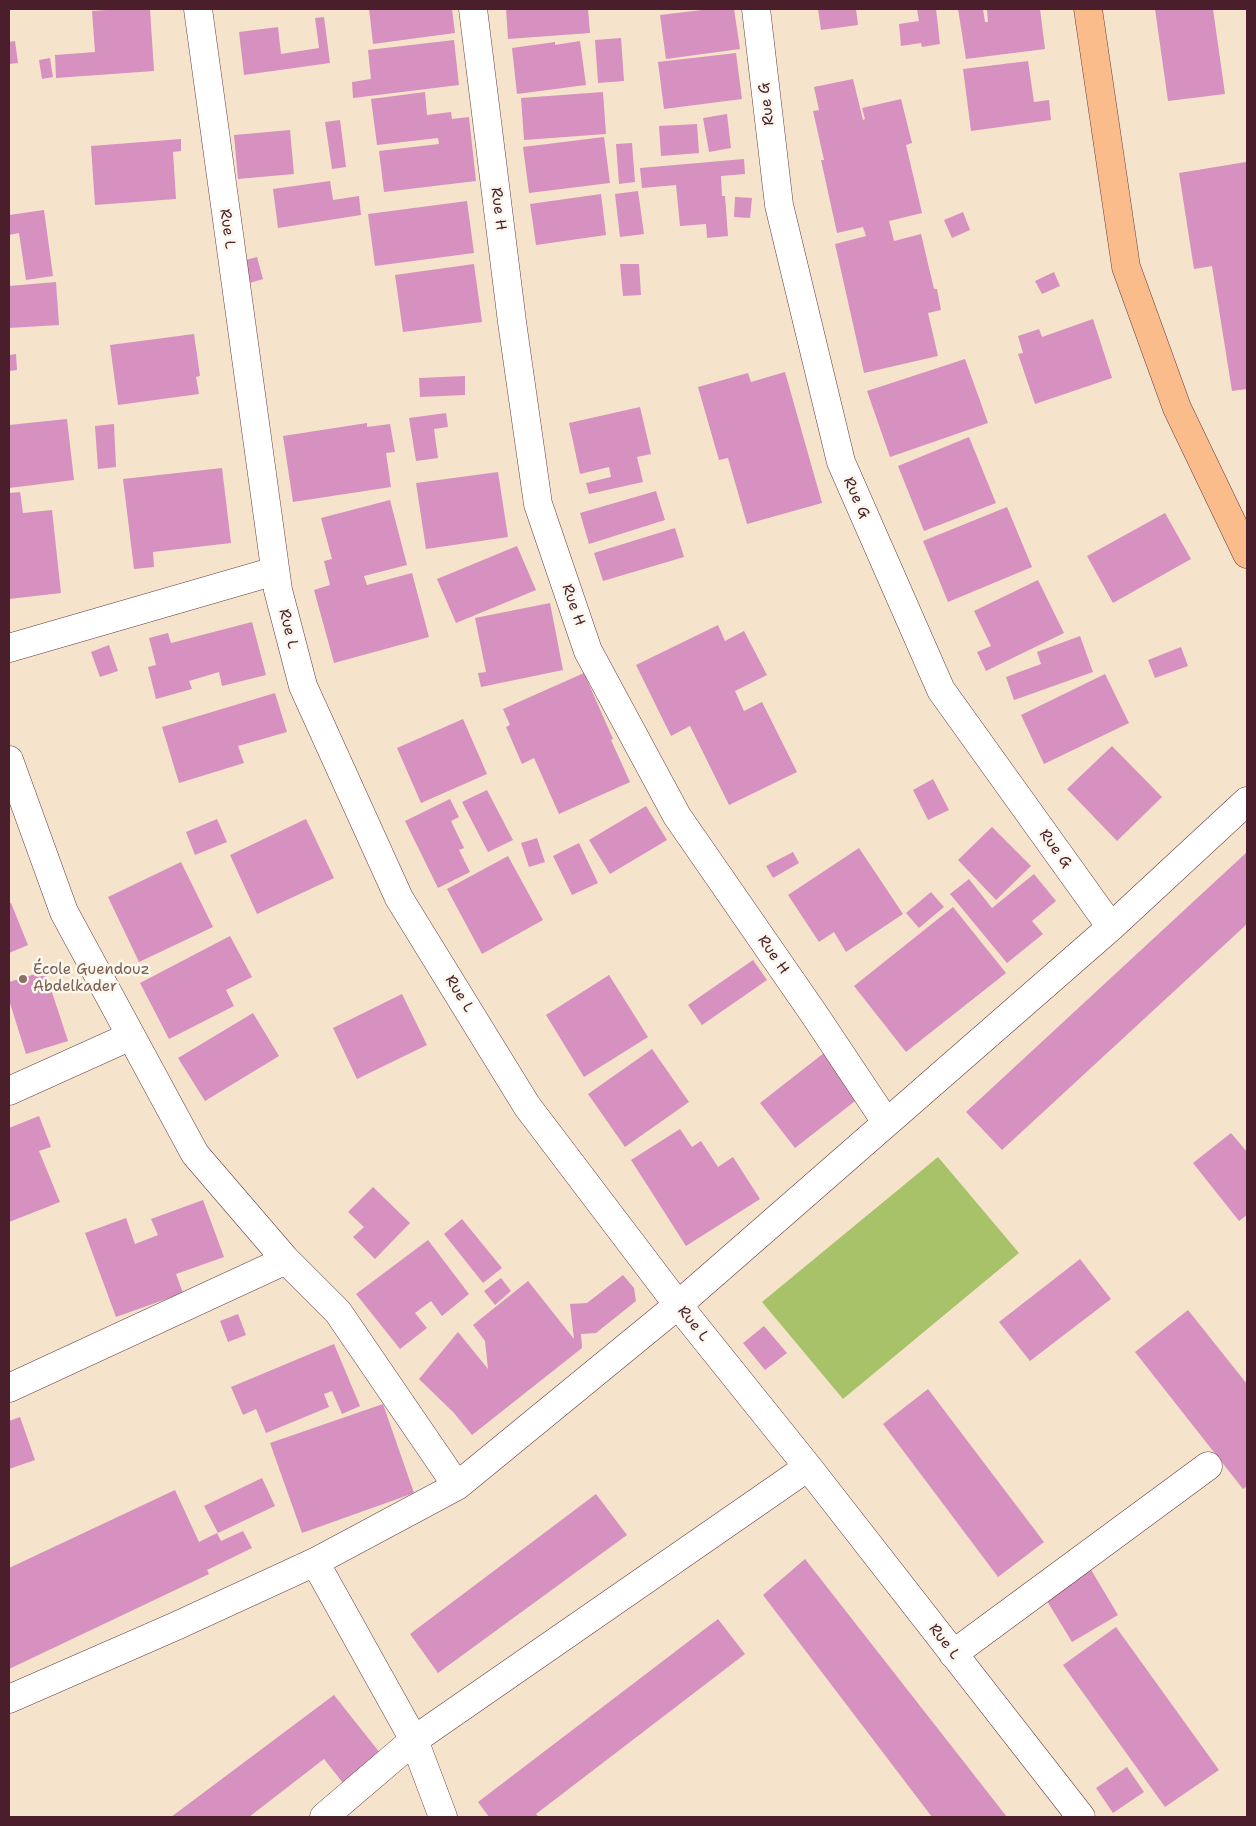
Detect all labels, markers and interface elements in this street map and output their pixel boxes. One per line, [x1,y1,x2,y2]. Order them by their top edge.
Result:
street label: Rue G [755,81,779,127]
street label: Rue H [486,186,510,232]
street label: Rue L [215,208,239,250]
street label: Rue G [839,474,873,522]
street label: Rue H [557,582,589,628]
street label: Rue L [274,607,302,651]
street label: Rue G [1035,826,1075,872]
street label: Rue H [753,932,793,978]
place label: École Guendouz Abdelkader [33,961,150,996]
street label: Rue L [441,972,477,1016]
marker: École Guendouz Abdelkader [17,973,29,985]
street label: Rue L [673,1303,713,1345]
street label: Rue L [924,1621,964,1663]

